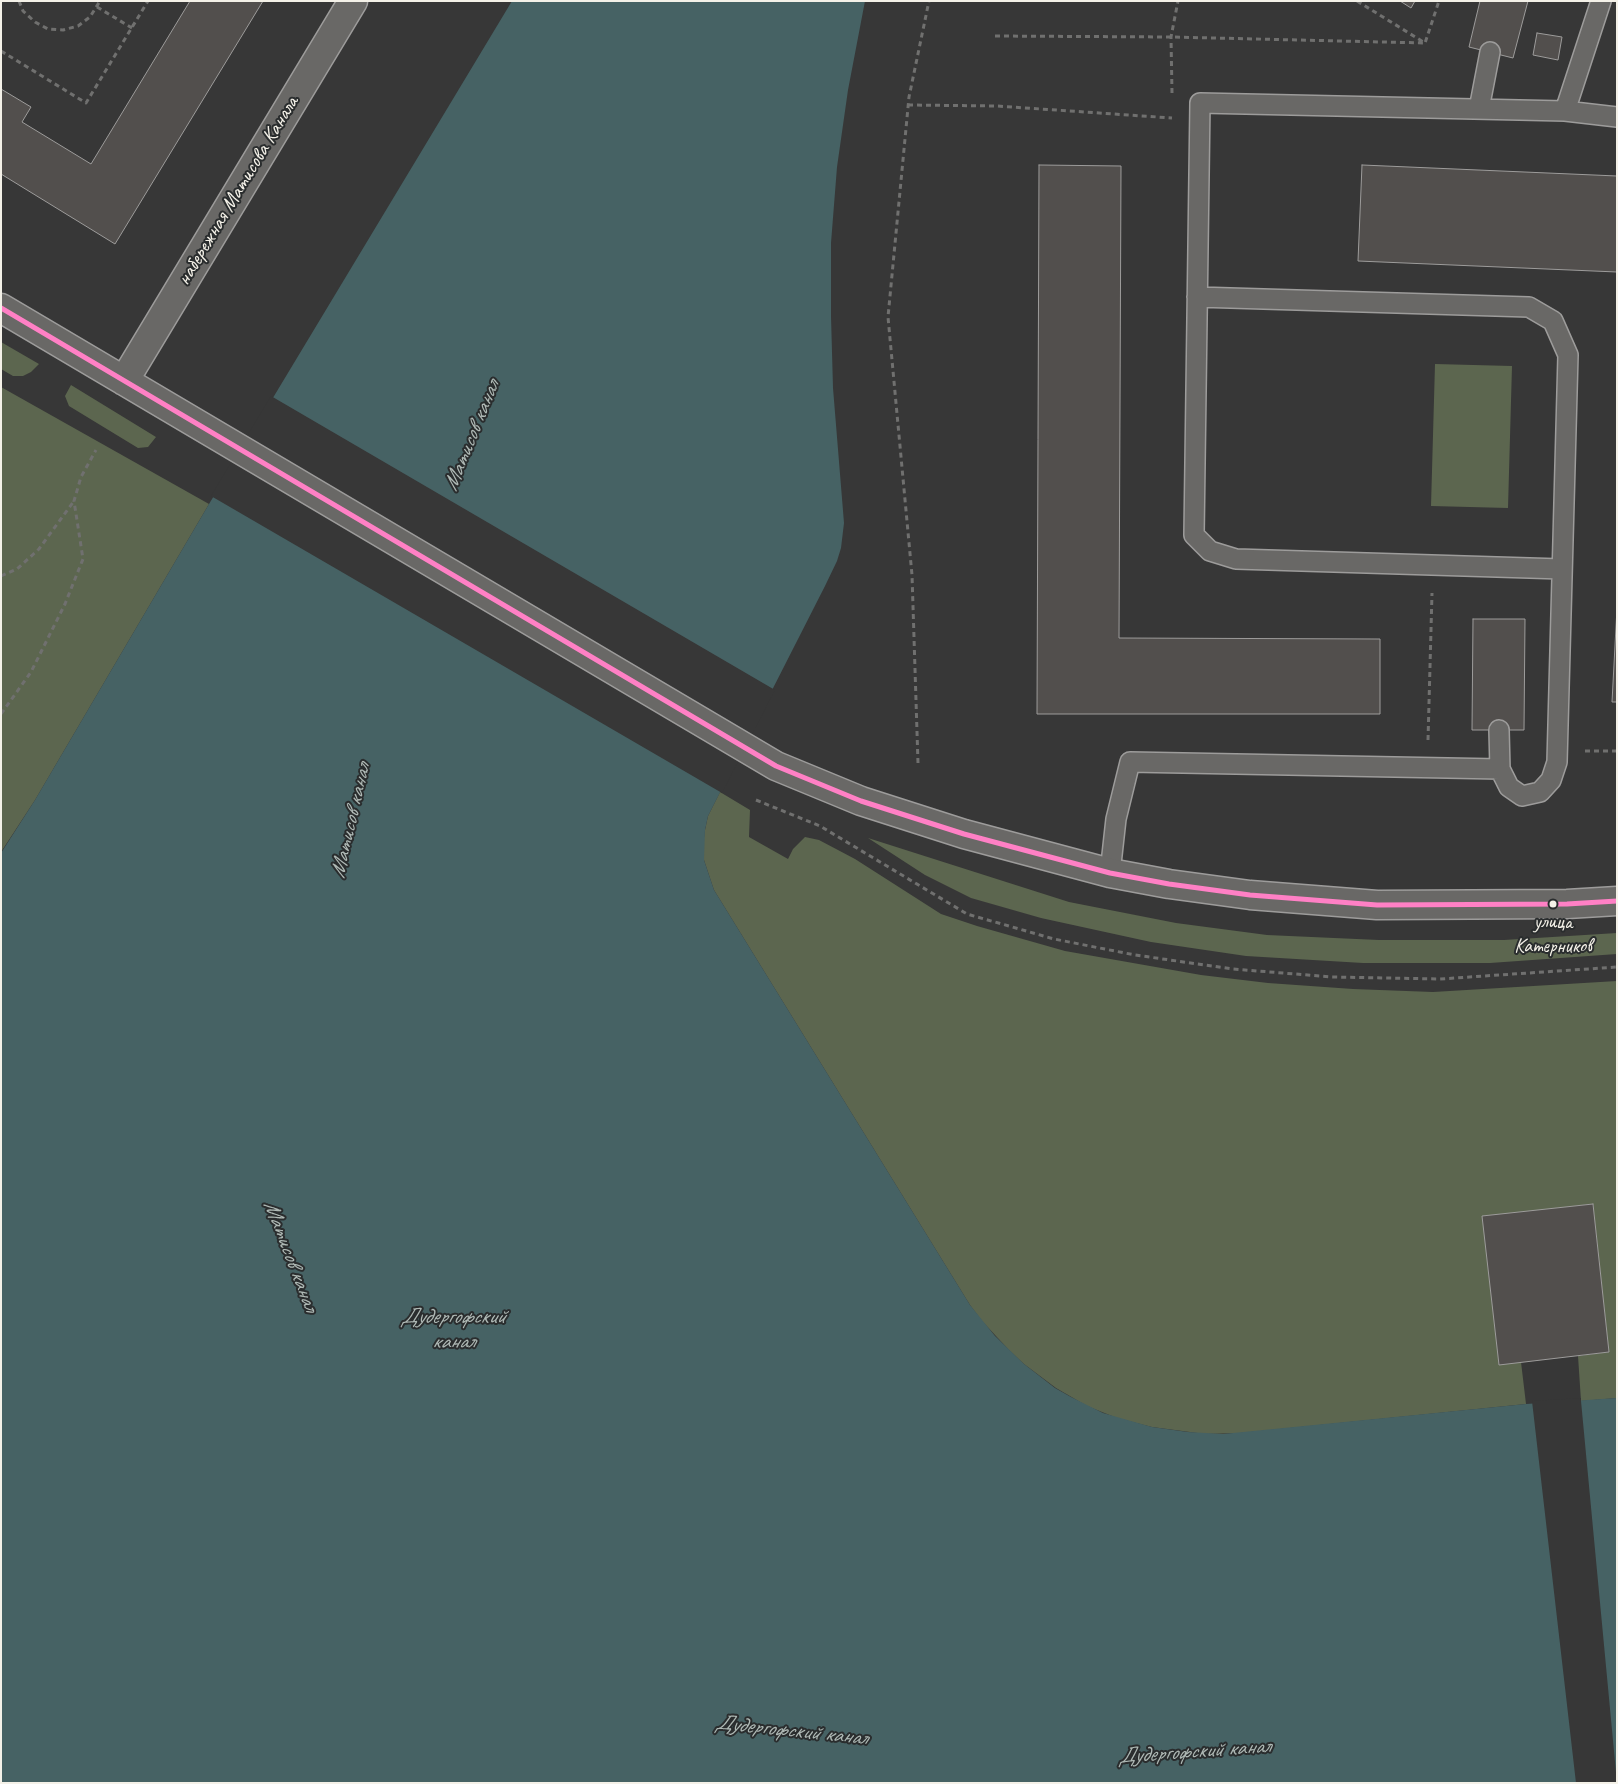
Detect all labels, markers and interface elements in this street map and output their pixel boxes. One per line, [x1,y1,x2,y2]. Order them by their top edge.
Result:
street label: набережная Матисова Канала [172,92,304,290]
water label: Матисов канал [438,377,506,495]
water label: Матисов канал [325,761,377,881]
marker: улица Катерников [1548,899,1558,909]
place label: улица Катерников [1514,911,1592,958]
water label: Матисов канал [257,1197,323,1315]
water label: Дудергофский канал [401,1304,505,1355]
water label: Дудергофский канал [714,1710,868,1752]
water label: Дудергофский канал [1117,1734,1271,1770]

